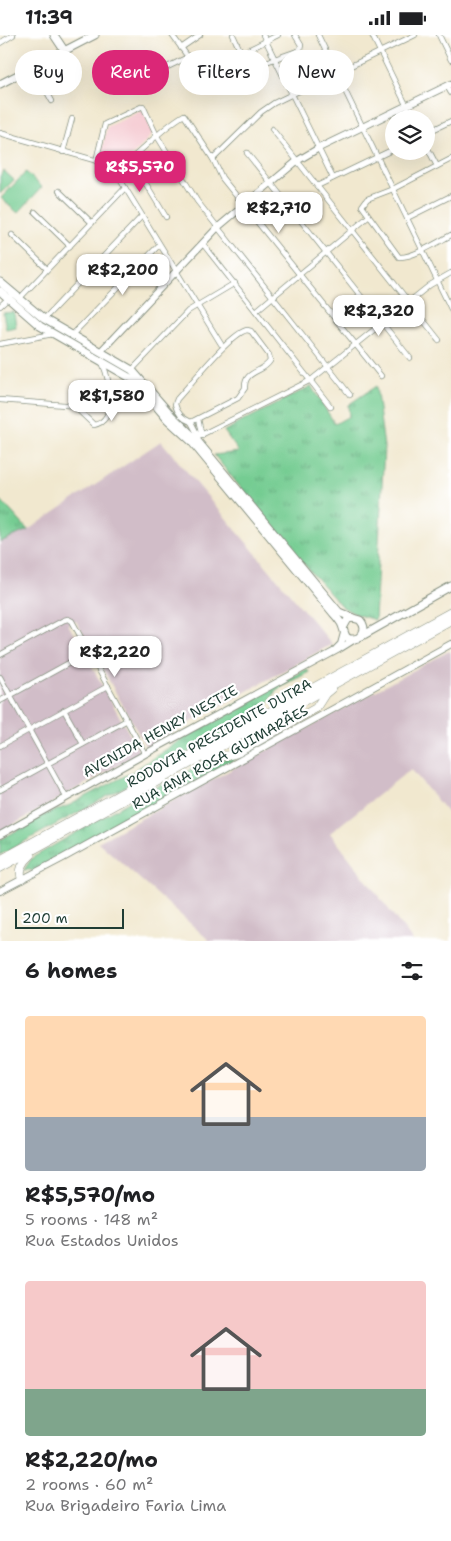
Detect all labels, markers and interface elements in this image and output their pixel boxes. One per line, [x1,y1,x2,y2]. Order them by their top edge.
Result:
text: 11:39 [25,5,73,30]
chip: Buy [15,50,82,95]
chip: Rent [92,50,169,95]
chip: Filters [179,50,269,95]
chip: New [279,50,354,95]
map controls [385,110,435,160]
button: layers [385,110,435,160]
pin: R$5,570 [94,151,186,193]
text: R$5,570 [106,156,174,177]
pin: R$2,710 [233,191,325,234]
text: R$2,710 [247,197,311,218]
pin: R$2,200 [77,253,169,296]
text: R$2,200 [88,259,159,280]
pin: R$2,320 [333,295,425,337]
text: R$2,320 [344,300,414,321]
pin: R$1,580 [66,379,158,422]
text: R$1,580 [79,385,145,406]
pin: R$2,220 [69,635,161,678]
text: R$2,220 [80,641,150,662]
street label: RODOVIA PRESIDENTE DUTRA [124,675,314,791]
street label: AVENIDA HENRY NESTIE [79,681,241,781]
street label: RUA ANA ROSA GUIMARÃES [128,700,312,813]
scale bar [15,906,124,929]
text: 200 m [22,909,68,927]
text: 6 homes [25,957,117,985]
icon: filters [398,957,426,985]
icon: home [181,1049,271,1139]
text: R$5,570/mo [25,1181,155,1209]
text: 5 rooms · 148 m² [25,1209,158,1230]
text: Rua Estados Unidos [25,1230,179,1251]
icon: home [181,1314,271,1404]
text: R$2,220/mo [25,1446,158,1474]
text: 2 rooms · 60 m² [25,1474,153,1495]
text: Rua Brigadeiro Faria Lima [25,1495,226,1516]

